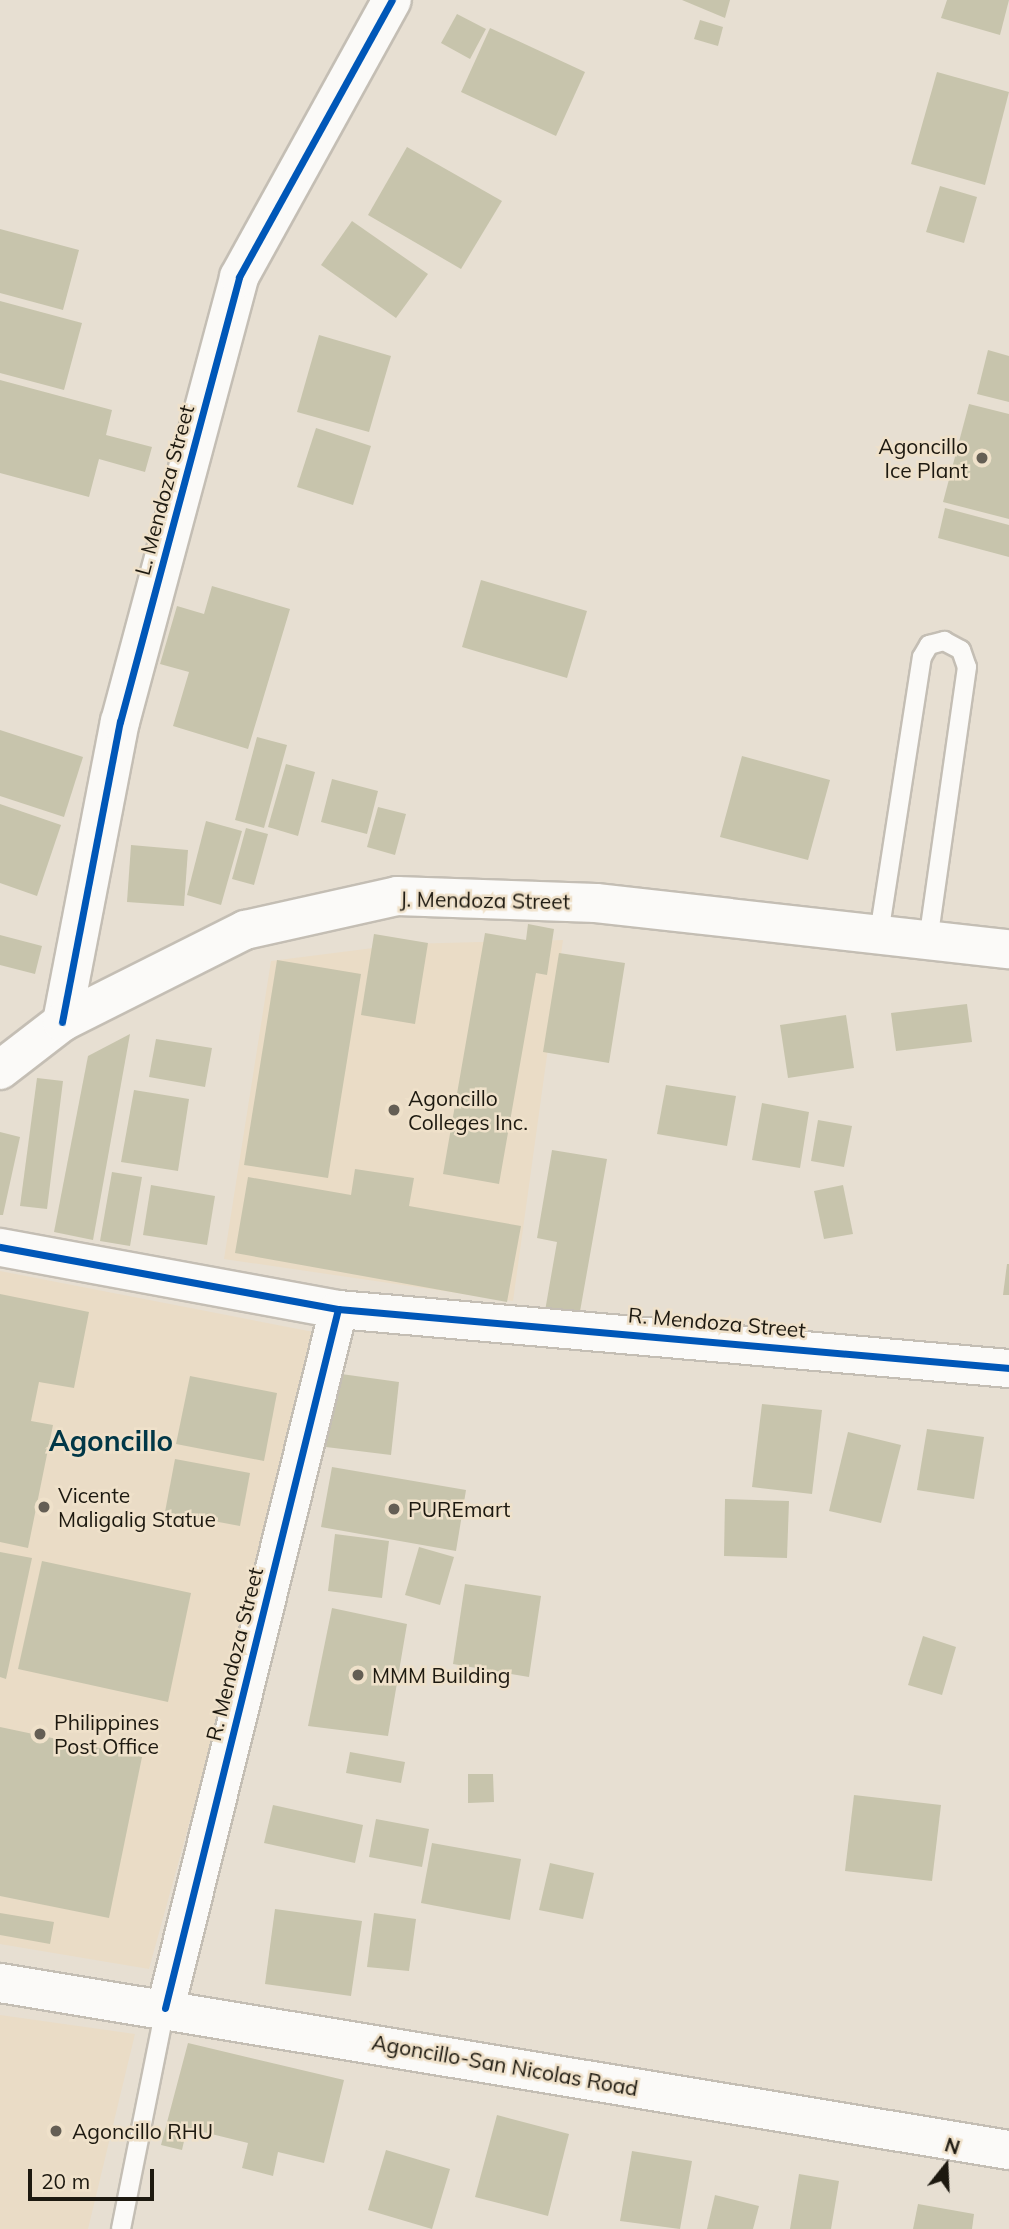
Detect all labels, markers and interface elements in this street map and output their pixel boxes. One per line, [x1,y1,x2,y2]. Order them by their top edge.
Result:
street label: L. Mendoza Street [129,402,199,578]
place label: Agoncillo Ice Plant [878,433,968,483]
marker: Agoncillo Ice Plant [974,450,990,466]
street label: J. Mendoza Street [400,886,570,914]
place label: Agoncillo Colleges Inc. [408,1085,528,1135]
marker: Agoncillo Colleges Inc. [386,1102,402,1118]
street label: R. Mendoza Street [627,1302,807,1342]
district label: Agoncillo [49,1424,173,1458]
place label: Vicente Maligalig Statue [58,1482,216,1532]
place label: PUREmart [408,1496,510,1522]
marker: Vicente Maligalig Statue [36,1499,52,1515]
marker: PUREmart [386,1501,402,1517]
street label: R. Mendoza Street [200,1565,268,1743]
place label: MMM Building [372,1662,510,1688]
marker: MMM Building [350,1667,366,1683]
place label: Philippines Post Office [54,1709,159,1759]
marker: Philippines Post Office [32,1726,48,1742]
street label: Agoncillo-San Nicolas Road [370,2029,640,2101]
place label: Agoncillo RHU [72,2118,213,2144]
marker: Agoncillo RHU [46,2121,66,2141]
north arrow [911,2131,981,2201]
text: N [942,2132,963,2160]
scale bar [32,2156,158,2200]
text: 20 m [41,2168,90,2194]

